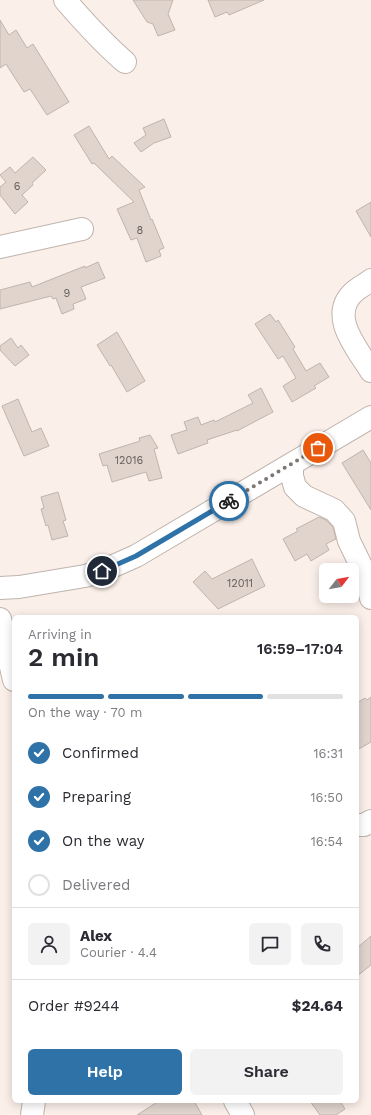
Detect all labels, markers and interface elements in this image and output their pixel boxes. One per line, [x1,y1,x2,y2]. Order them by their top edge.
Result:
house number: 6 [14,180,21,193]
house number: 8 [137,224,144,237]
house number: 9 [64,287,71,300]
pin [301,431,335,465]
icon: bag [307,437,329,459]
house number: 12016 [115,454,144,467]
courier [209,481,249,521]
icon: bike [218,490,240,512]
pin [85,554,119,588]
icon: home [91,560,113,582]
north arrow [319,563,359,603]
map controls [319,563,359,603]
house number: 12011 [227,577,253,590]
text: Arriving in [28,627,92,642]
text: 16:59–17:04 [257,640,343,658]
text: 2 min [28,642,99,672]
text: On the way · 70 m [28,705,142,720]
icon: check [28,742,50,764]
text: Confirmed [62,744,139,762]
text: 16:31 [314,746,343,761]
icon: check [28,786,50,808]
text: Preparing [62,788,131,806]
text: 16:50 [311,790,343,805]
icon: check [28,830,50,852]
text: On the way [62,832,144,850]
text: 16:54 [311,834,343,849]
text: Delivered [62,876,130,894]
button: person [28,923,70,965]
button: chat [249,923,291,965]
button: phone [301,923,343,965]
text: Alex [80,927,112,945]
text: Courier · 4.4 [80,945,157,960]
text: Order #9244 [28,997,119,1015]
text: $24.64 [292,997,343,1015]
button: Help [28,1049,182,1095]
button: Share [190,1049,343,1095]

